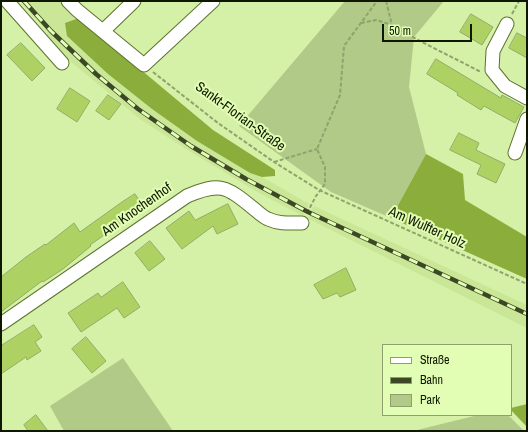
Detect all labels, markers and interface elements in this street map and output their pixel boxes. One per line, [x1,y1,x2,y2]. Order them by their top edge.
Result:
scale bar [384,16,474,42]
text: 50 m [389,23,411,39]
street label: Sankt-Florian-Straße [192,79,288,155]
street label: Am Knochenhof [99,180,175,240]
street label: Am Wulfter Holz [386,204,468,252]
legend [382,344,512,416]
text: Straße [420,352,450,368]
text: Bahn [420,372,443,388]
text: Park [420,392,440,408]

